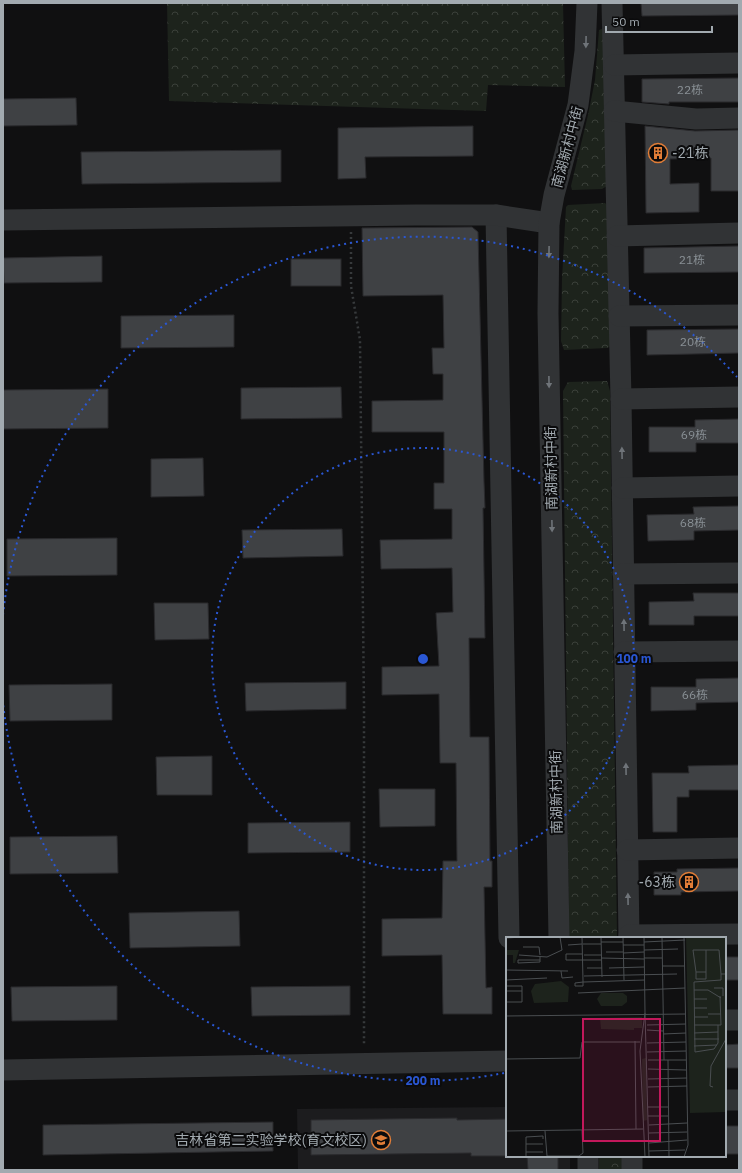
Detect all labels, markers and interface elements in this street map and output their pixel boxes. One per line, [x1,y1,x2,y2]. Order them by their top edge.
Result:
scale bar [606,8,712,34]
text: 50 m [612,14,640,29]
one-way arrow [582,36,589,48]
house number: 22栋 [677,82,703,97]
street label: 南湖新村中街 [547,104,587,190]
building icon: -21栋 [647,142,669,164]
place label: -21栋 [672,144,708,162]
one-way arrow [546,246,552,259]
house number: 21栋 [679,252,705,267]
house number: 20栋 [680,334,706,349]
one-way arrow [546,376,552,389]
street label: 南湖新村中街 [541,426,561,510]
house number: 69栋 [681,427,707,442]
one-way arrow [618,447,625,459]
house number: 68栋 [680,515,706,530]
one-way arrow [548,520,555,532]
one-way arrow [621,618,627,631]
text: 100 m [616,651,652,666]
centre of rings [416,652,430,666]
house number: 66栋 [682,687,708,702]
street label: 南湖新村中街 [546,750,566,834]
one-way arrow [623,762,629,775]
building icon: -63栋 [678,871,700,893]
place label: -63栋 [639,873,675,891]
one-way arrow [625,892,631,905]
inset map [506,937,726,1157]
text: 200 m [405,1073,441,1088]
school or university icon: 吉林省第二实验学校(育文校区) [370,1129,392,1151]
place label: 吉林省第二实验学校(育文校区) [176,1131,367,1149]

